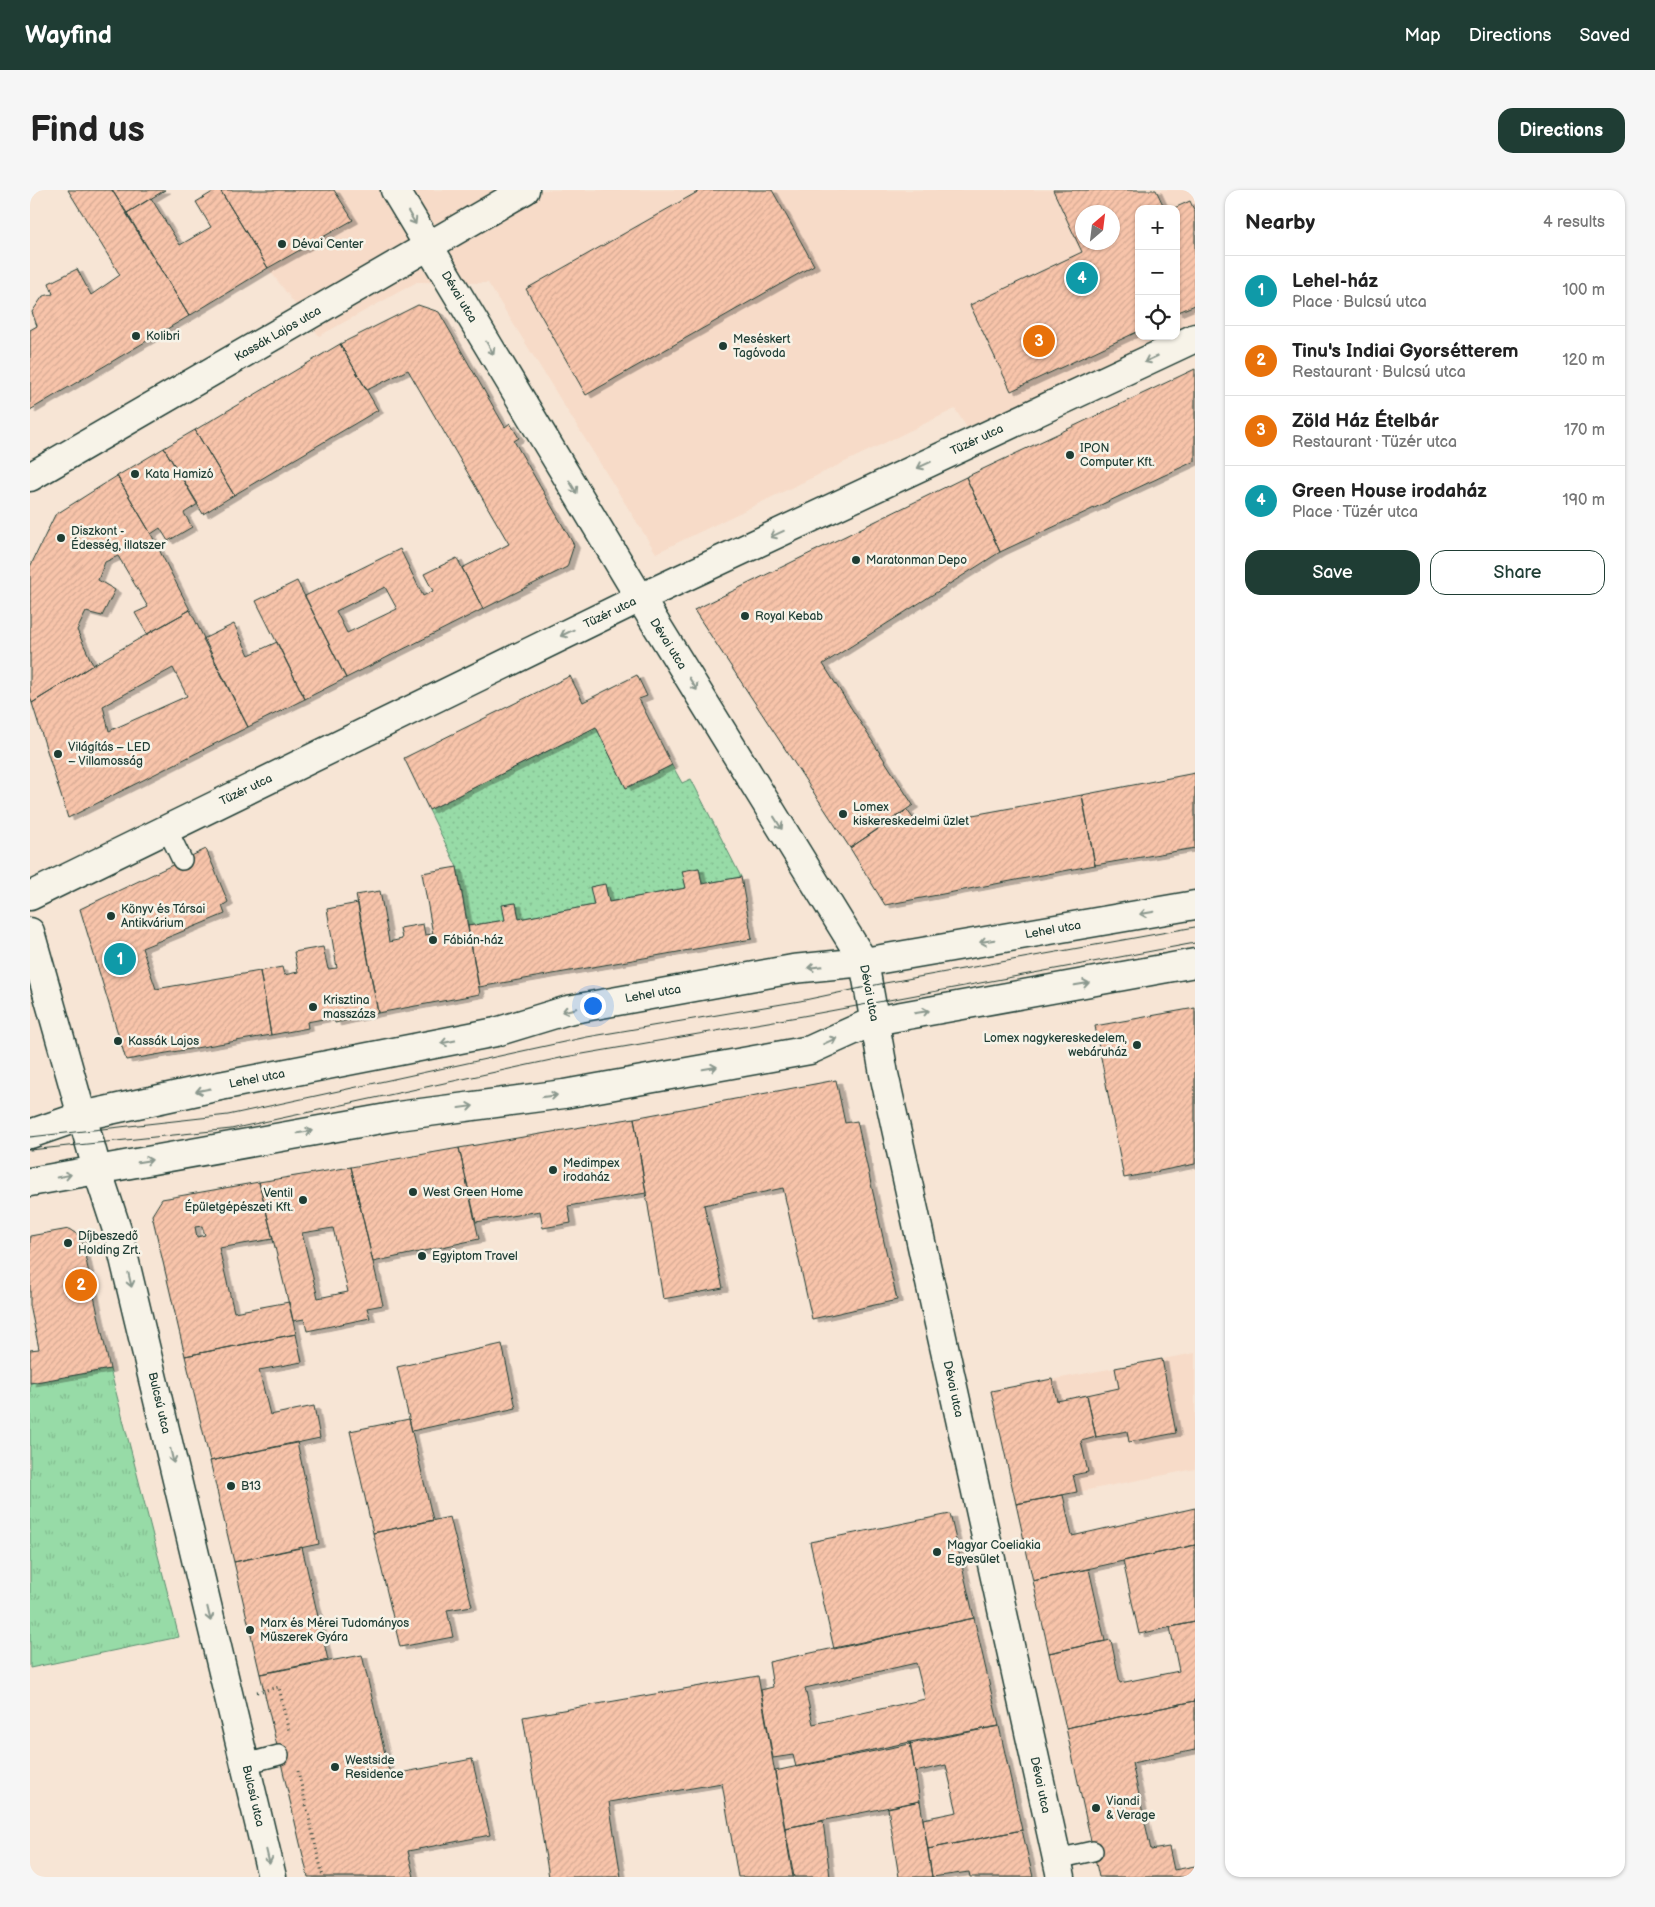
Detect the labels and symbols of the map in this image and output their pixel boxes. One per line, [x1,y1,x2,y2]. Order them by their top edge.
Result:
north arrow [1075,205,1120,250]
one-way arrow [407,211,417,225]
place label: Dévai Center [292,237,364,252]
marker: Dévai Center [276,238,288,250]
pin: 4 [1066,259,1098,297]
street label: Dévai utca [438,269,480,326]
street label: Kassák Lajos utca [232,303,324,365]
pin: 3 [1023,322,1055,360]
place label: Kolibri [146,329,180,344]
marker: Kolibri [130,330,142,342]
place label: Meséskert Tagóvoda [733,332,791,361]
marker: Meséskert Tagóvoda [717,340,729,352]
one-way arrow [485,341,495,355]
one-way arrow [1144,354,1159,364]
street label: Tüzér utca [948,421,1006,459]
place label: IPON Computer Kft. [1080,441,1154,470]
marker: IPON Computer Kft. [1064,449,1076,461]
one-way arrow [917,460,932,470]
place label: Kata Hamizó [145,467,214,482]
marker: Kata Hamizó [129,468,141,480]
one-way arrow [569,480,579,494]
place label: Diszkont - Édesség, illatszer [71,524,166,553]
one-way arrow [770,529,785,539]
marker: Diszkont - Édesség, illatszer [55,532,67,544]
place label: Maratonman Depo [866,553,967,568]
marker: Maratonman Depo [850,554,862,566]
street label: Tüzér utca [581,594,639,632]
place label: Royal Kebab [755,609,823,624]
marker: Royal Kebab [739,610,751,622]
street label: Dévai utca [646,616,690,672]
one-way arrow [560,629,575,639]
one-way arrow [688,677,698,691]
place label: Világítás – LED – Villamosság [68,740,151,769]
marker: Világítás – LED – Villamosság [52,748,64,760]
street label: Tüzér utca [217,771,275,809]
place label: Lomex kiskereskedelmi üzlet [853,800,969,829]
marker: Lomex kiskereskedelmi üzlet [837,808,849,820]
one-way arrow [774,815,784,829]
place label: Könyv és Társai Antikvárium [121,902,206,931]
one-way arrow [1139,909,1155,919]
marker: Könyv és Társai Antikvárium [105,910,117,922]
street label: Lehel utca [1024,918,1082,942]
place label: Fábián-ház [443,933,504,948]
marker: Fábián-ház [427,934,439,946]
one-way arrow [979,936,995,946]
pin: 1 [104,940,136,978]
one-way arrow [807,962,823,972]
street label: Dévai utca [856,963,882,1023]
one-way arrow [1074,978,1090,988]
street label: Lehel utca [624,982,682,1006]
place label: Krisztina masszázs [323,993,376,1022]
your location [580,993,606,1019]
marker: Krisztina masszázs [307,1001,319,1013]
one-way arrow [561,1006,577,1015]
one-way arrow [914,1007,930,1017]
place label: Lomex nagykereskedelem, webáruház [983,1031,1127,1060]
place label: Kassák Lajos [128,1034,199,1049]
marker: Kassák Lajos [112,1035,124,1047]
one-way arrow [822,1035,837,1045]
one-way arrow [441,1037,457,1047]
marker: Lomex nagykereskedelem, webáruház [1131,1039,1143,1051]
one-way arrow [701,1062,717,1072]
street label: Lehel utca [228,1066,286,1092]
one-way arrow [195,1086,211,1095]
one-way arrow [541,1091,557,1101]
one-way arrow [457,1102,473,1112]
one-way arrow [297,1127,313,1137]
one-way arrow [137,1155,153,1165]
place label: Medimpex irodaház [563,1156,620,1185]
marker: Medimpex irodaház [547,1164,559,1176]
one-way arrow [55,1170,71,1180]
place label: West Green Home [423,1185,523,1200]
place label: Ventil Épületgépészeti Kft. [185,1186,293,1215]
marker: West Green Home [407,1186,419,1198]
marker: Ventil Épületgépészeti Kft. [297,1194,309,1206]
place label: Díjbeszedő Holding Zrt. [78,1229,141,1258]
marker: Díjbeszedő Holding Zrt. [62,1237,74,1249]
place label: Egyiptom Travel [432,1249,518,1264]
marker: Egyiptom Travel [416,1250,428,1262]
pin: 2 [65,1266,97,1304]
one-way arrow [126,1272,135,1288]
street label: Dévai utca [940,1359,966,1419]
street label: Bulcsú utca [145,1371,173,1435]
one-way arrow [168,1447,177,1463]
place label: B13 [241,1479,261,1494]
marker: B13 [225,1480,237,1492]
place label: Magyar Coeliakia Egyesület [947,1538,1041,1567]
marker: Magyar Coeliakia Egyesület [931,1546,943,1558]
one-way arrow [205,1605,215,1621]
place label: Marx és Mérei Tudományos Műszerek Gyára [260,1616,409,1645]
marker: Marx és Mérei Tudományos Műszerek Gyára [244,1624,256,1636]
place label: Westside Residence [345,1753,404,1782]
street label: Dévai utca [1027,1755,1053,1815]
marker: Westside Residence [329,1761,341,1773]
street label: Bulcsú utca [239,1764,267,1828]
place label: Viandi & Verage [1106,1794,1155,1823]
marker: Viandi & Verage [1090,1802,1102,1814]
one-way arrow [264,1848,273,1864]

